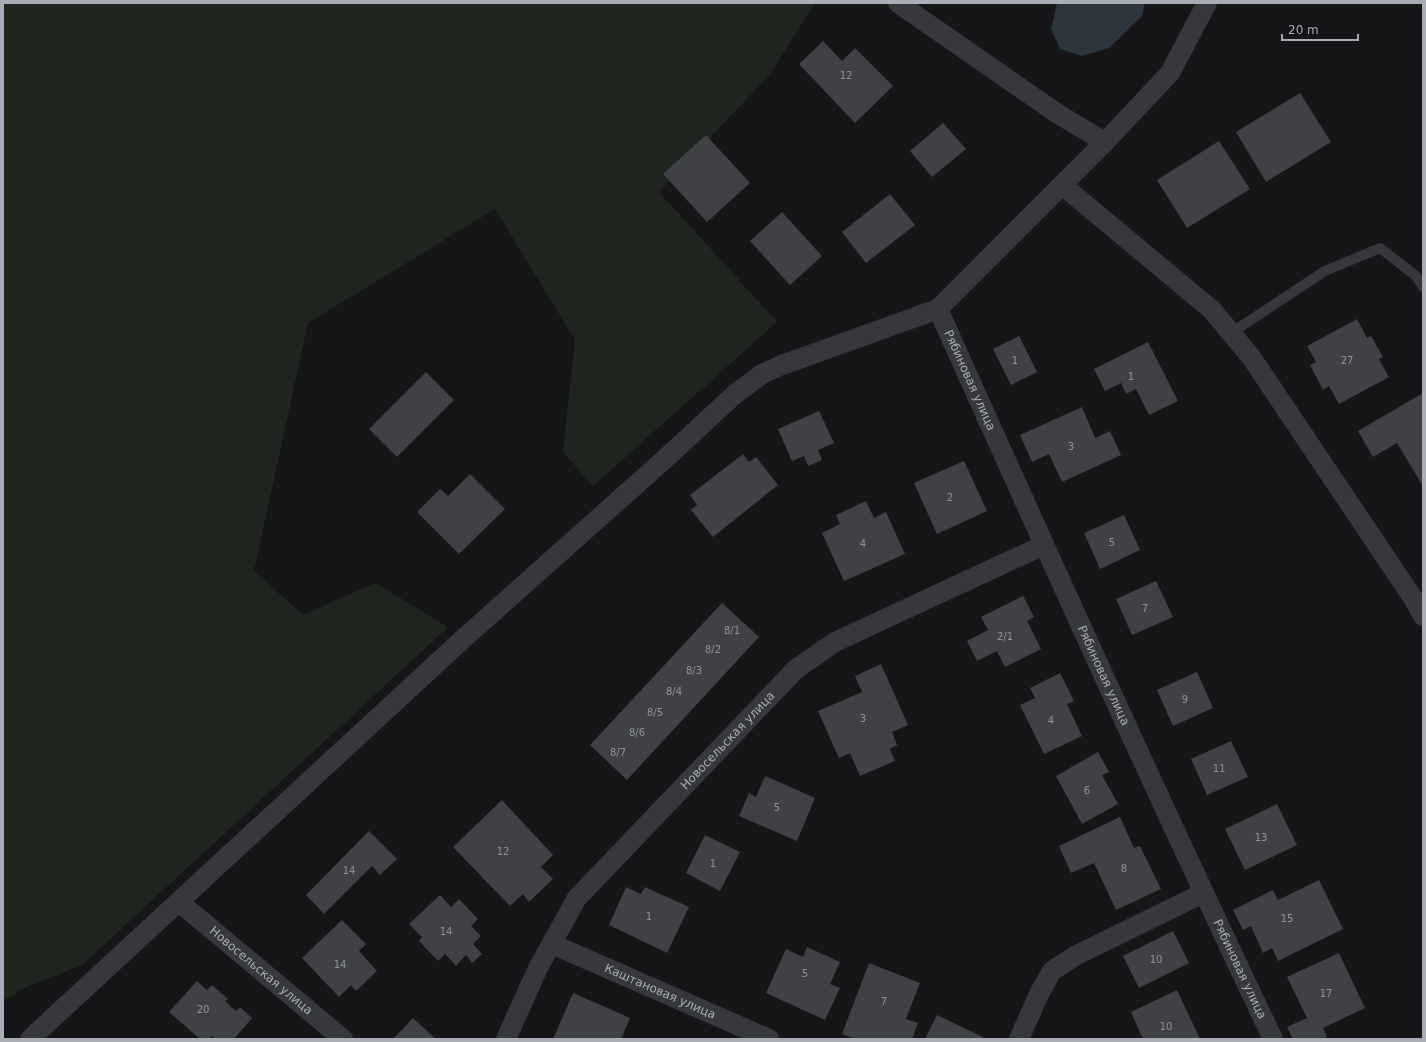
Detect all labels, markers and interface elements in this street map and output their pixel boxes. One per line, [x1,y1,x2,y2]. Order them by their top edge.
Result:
scale bar [1282,16,1358,42]
text: 20 m [1288,23,1319,37]
house number: 12 [840,70,852,81]
street label: Рябиновая улица [941,328,999,433]
house number: 1 [1012,355,1018,366]
house number: 27 [1341,355,1353,366]
house number: 1 [1128,371,1134,382]
house number: 3 [1068,441,1074,452]
house number: 2 [947,492,953,503]
house number: 5 [1109,537,1115,548]
house number: 4 [860,538,866,549]
house number: 7 [1142,603,1148,614]
street label: Рябиновая улица [1075,623,1133,728]
house number: 8/1 [724,625,740,636]
house number: 2/1 [997,631,1013,642]
house number: 8/2 [705,644,721,655]
house number: 8/3 [686,665,702,676]
house number: 8/4 [666,686,682,697]
street label: Новосельская улица [678,689,778,792]
house number: 9 [1182,694,1188,705]
house number: 8/5 [647,707,663,718]
house number: 3 [860,713,866,724]
house number: 4 [1048,715,1054,726]
house number: 8/6 [629,727,645,738]
house number: 8/7 [610,747,626,758]
house number: 11 [1213,763,1225,774]
house number: 6 [1084,785,1090,796]
house number: 5 [774,802,780,813]
house number: 13 [1255,832,1267,843]
house number: 12 [497,846,509,857]
house number: 1 [710,858,716,869]
house number: 8 [1121,863,1127,874]
house number: 14 [343,865,355,876]
house number: 1 [646,911,652,922]
house number: 15 [1281,913,1293,924]
street label: Рябиновая улица [1210,917,1269,1021]
street label: Новосельская улица [207,924,315,1018]
house number: 14 [440,926,452,937]
house number: 10 [1150,954,1162,965]
house number: 14 [334,959,346,970]
street label: Каштановая улица [602,961,718,1022]
house number: 5 [802,968,808,979]
house number: 17 [1320,988,1332,999]
house number: 7 [881,996,887,1007]
house number: 20 [197,1004,209,1015]
house number: 10 [1160,1021,1172,1032]

